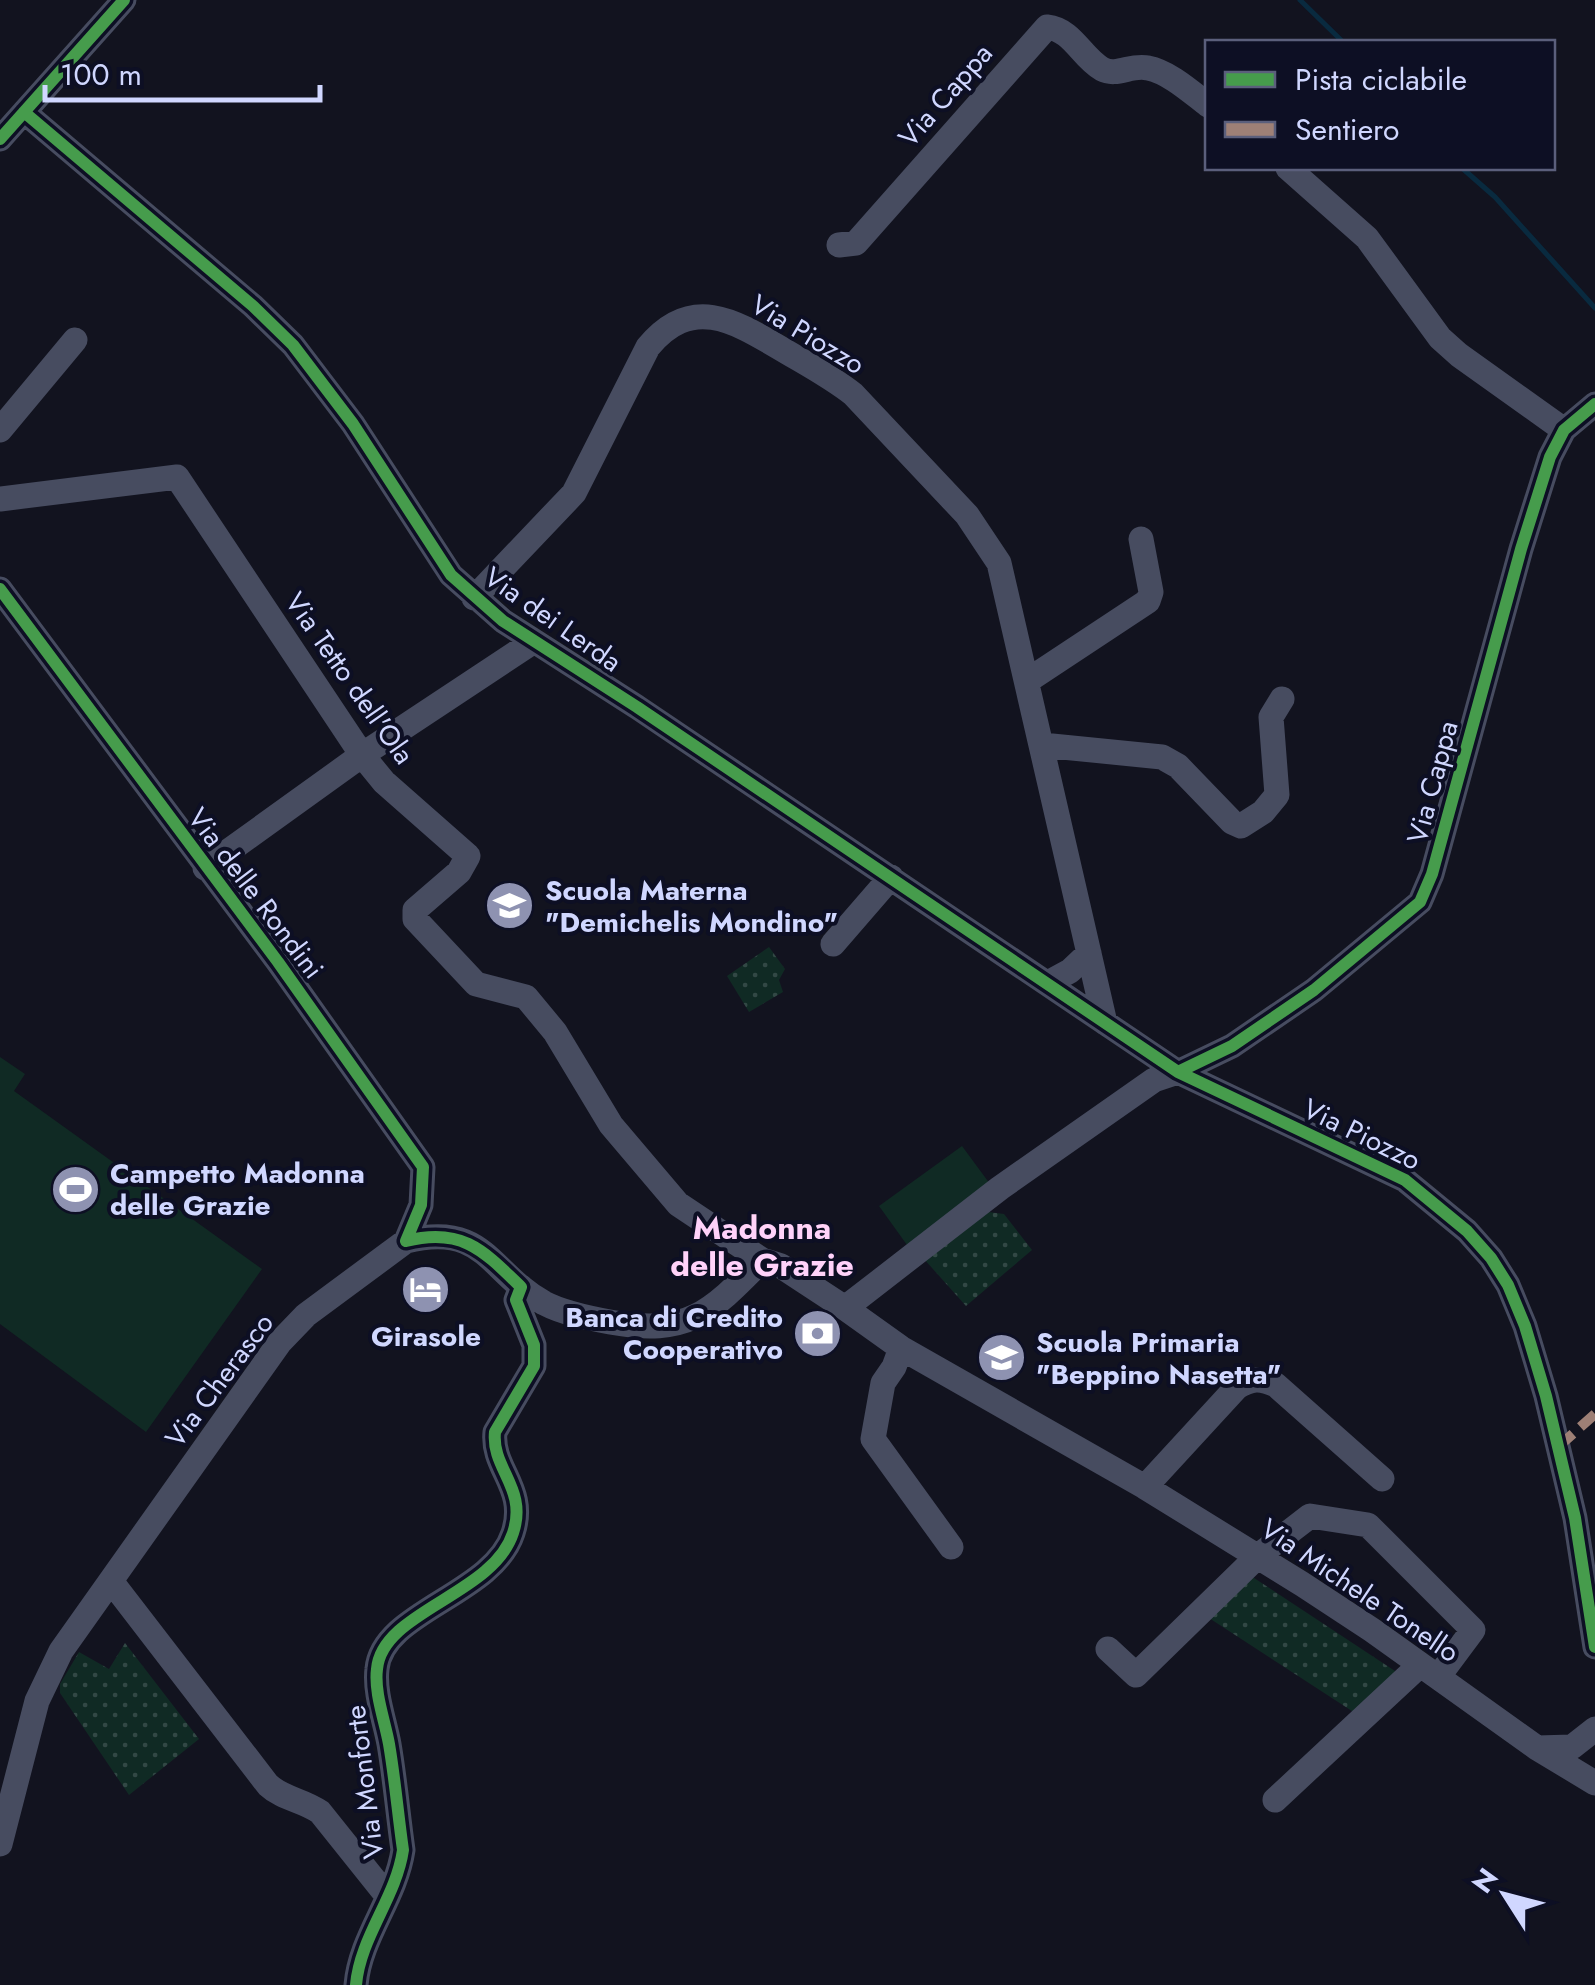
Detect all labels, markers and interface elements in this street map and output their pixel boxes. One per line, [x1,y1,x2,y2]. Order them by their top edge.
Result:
street label: Via Cappa [889,34,1002,156]
scale bar [45,40,320,102]
legend [1205,40,1555,170]
text: 100 m [60,53,142,96]
text: Pista ciclabile [1295,58,1467,101]
text: Sentiero [1295,108,1399,151]
street label: Via Piozzo [743,284,873,385]
street label: Via dei Lerda [476,557,630,682]
street label: Via Tetto dell'Ola [275,584,424,773]
street label: Via Cappa [1396,716,1469,848]
street label: Via delle Rondini [178,799,334,987]
place label: Scuola Materna "Demichelis Mondino" [545,870,838,943]
school or university icon: Scuola Materna "Demichelis Mondino" [484,880,536,932]
street label: Via Piozzo [1296,1088,1428,1181]
place label: Campetto Madonna delle Grazie [110,1153,365,1226]
sports icon: Campetto Madonna delle Grazie [49,1163,101,1215]
district label: Madonna delle Grazie [670,1205,854,1288]
hotel icon: Girasole [400,1263,452,1315]
place label: Banca di Credito Cooperativo [565,1297,783,1370]
street label: Via Cherasco [155,1304,284,1456]
bank icon: Banca di Credito Cooperativo [792,1307,844,1359]
place label: Girasole [371,1316,481,1357]
place label: Scuola Primaria "Beppino Nasetta" [1036,1322,1281,1395]
school or university icon: Scuola Primaria "Beppino Nasetta" [975,1332,1027,1384]
street label: Via Michele Tonello [1252,1509,1467,1672]
street label: Via Monforte [335,1703,394,1861]
north arrow [1455,1845,1555,1945]
text: N [1462,1860,1508,1902]

